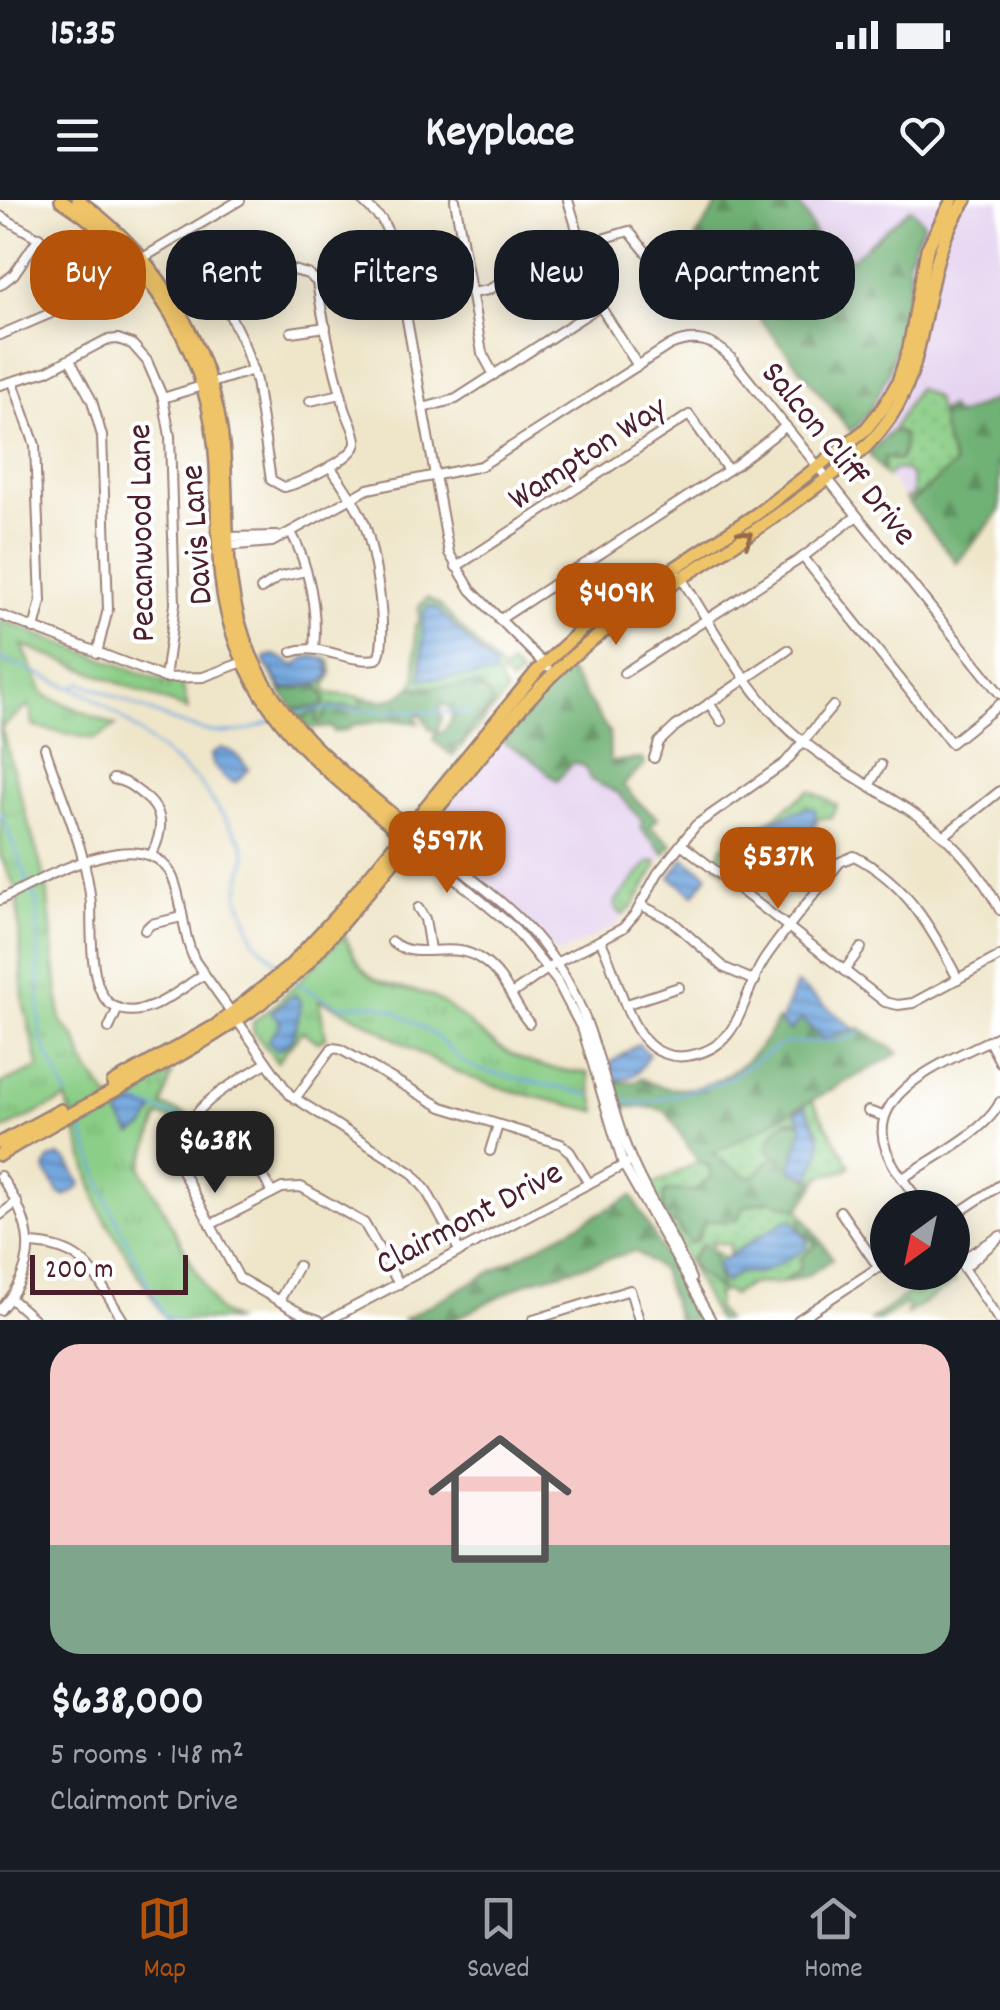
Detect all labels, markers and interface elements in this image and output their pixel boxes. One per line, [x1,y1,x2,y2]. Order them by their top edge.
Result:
text: 15:35 [50,8,117,63]
text: Keyplace [425,103,575,167]
icon: menu [50,108,105,163]
icon: heart [895,108,950,163]
chip: Buy [30,230,146,320]
chip: Rent [166,230,297,320]
chip: Filters [317,230,474,320]
chip: New [494,230,619,320]
chip: Apartment [639,230,855,320]
street label: Salcon Cliff Drive [747,352,927,558]
street label: Wampton Way [500,385,679,525]
street label: Pecanwood Lane [117,423,171,643]
street label: Davis Lane [169,463,229,606]
one-way arrow [735,531,753,550]
pin: $409K [546,563,686,648]
text: $409K [578,572,654,618]
pin: $597K [377,811,517,896]
text: $597K [411,820,483,866]
pin: $537K [708,827,848,912]
text: $537K [742,836,814,882]
pin: $638K [145,1111,285,1196]
text: $638K [178,1120,252,1166]
street label: Clairmont Drive [368,1150,573,1291]
north arrow [870,1190,970,1290]
map controls [870,1190,970,1290]
scale bar [30,1250,188,1294]
text: 200 m [45,1252,113,1292]
icon: home [410,1409,590,1589]
text: $638,000 [50,1674,204,1734]
text: 5 rooms · 148 m² [50,1734,244,1780]
text: Clairmont Drive [50,1780,238,1826]
tab: Map [137,1891,192,1991]
tab: Saved [467,1891,530,1991]
tab: Home [804,1891,863,1991]

